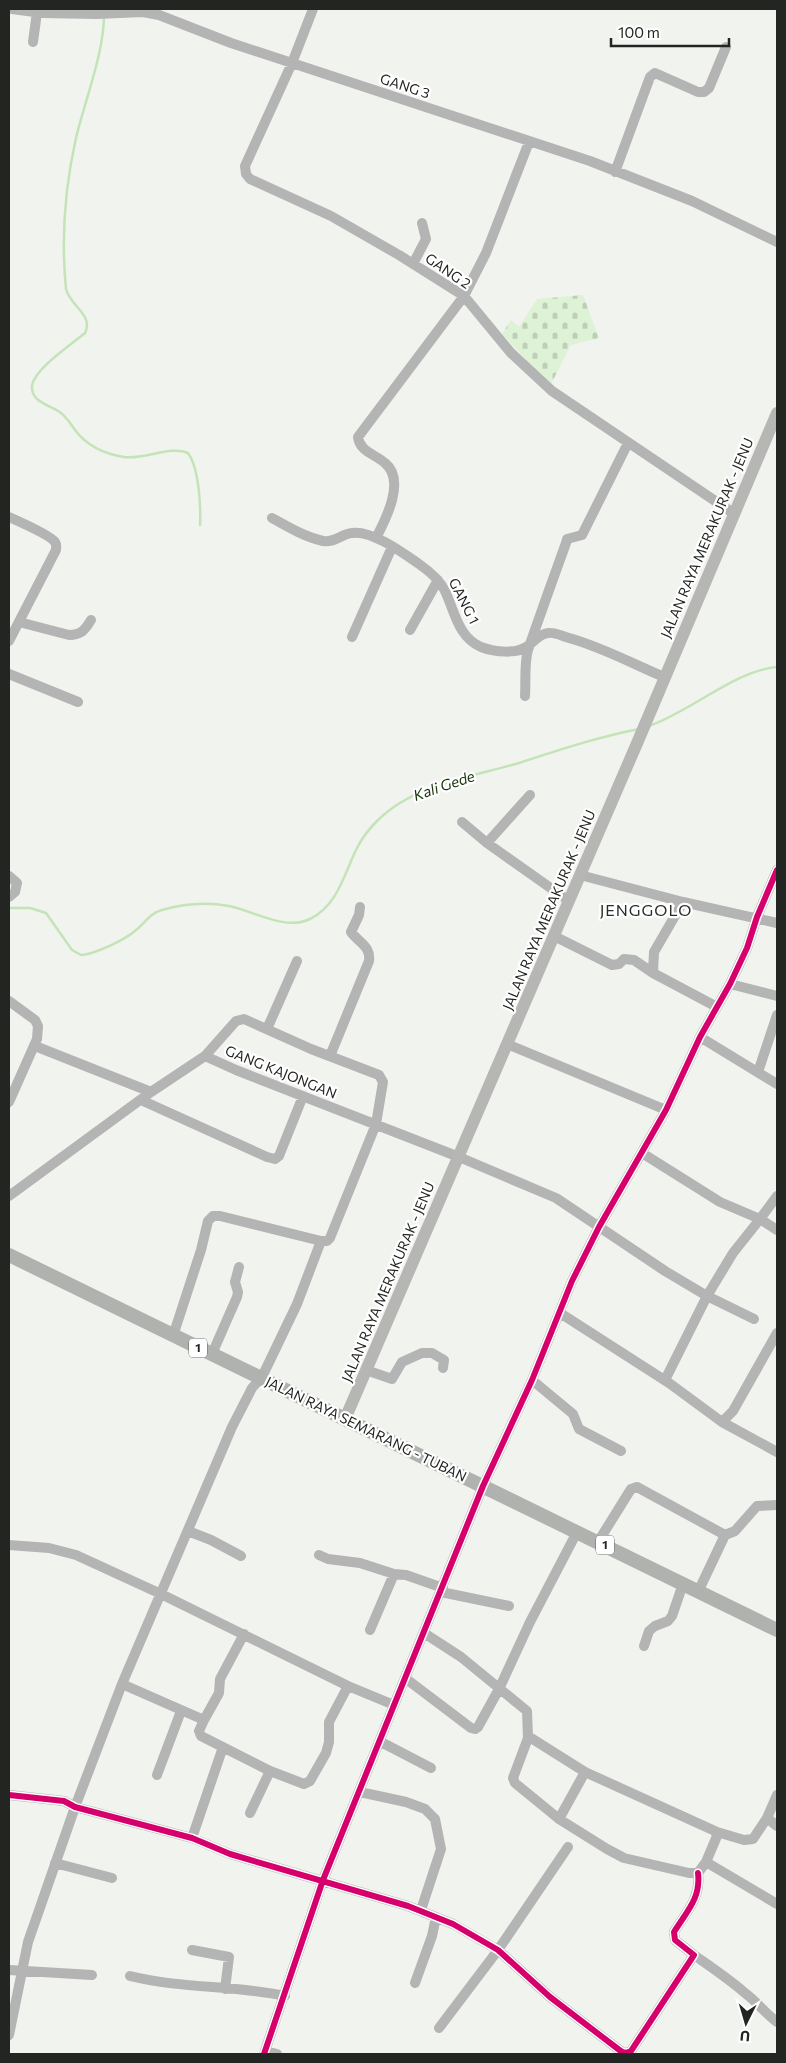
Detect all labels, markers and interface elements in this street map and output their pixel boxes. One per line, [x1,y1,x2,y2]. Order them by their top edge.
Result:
scale bar [611,15,728,47]
text: 100 m [618,23,660,41]
street label: GANG 3 [378,69,432,102]
street label: GANG 2 [422,249,474,292]
street label: JALAN RAYA MERAKURAK - JENU [657,435,757,641]
street label: GANG 1 [446,575,483,627]
water label: Kali Gede [411,766,477,804]
street label: JALAN RAYA MERAKURAK - JENU [499,807,599,1013]
district label: JENGGOLO [600,900,692,919]
street label: GANG KAJONGAN [223,1041,340,1102]
street label: JALAN RAYA MERAKURAK - JENU [338,1179,438,1385]
road number: 1 [189,1339,207,1358]
street label: JALAN RAYA SEMARANG - TUBAN [263,1372,470,1485]
road number: 1 [596,1536,614,1554]
north arrow [721,1998,771,2048]
text: U [739,2028,751,2045]

